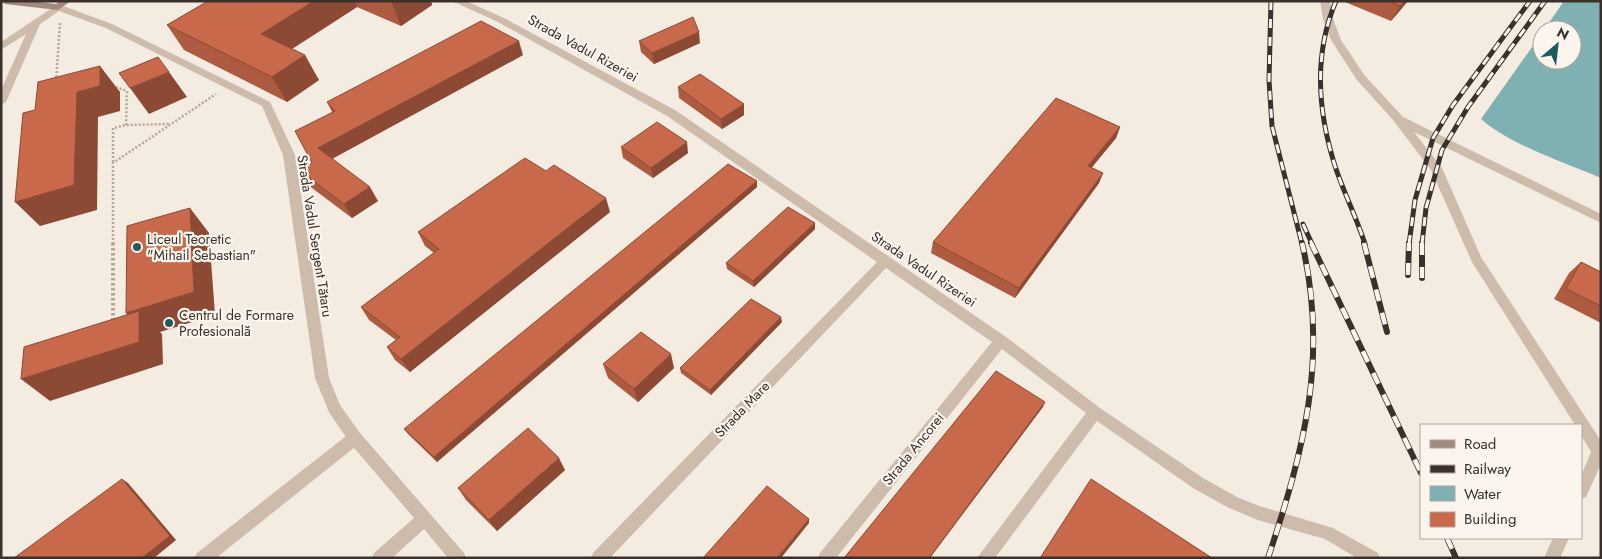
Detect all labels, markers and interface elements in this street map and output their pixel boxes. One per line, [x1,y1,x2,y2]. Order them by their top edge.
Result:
street label: Strada Vadul Rizeriei [524,9,642,87]
north arrow [1532,20,1582,70]
text: N [1553,22,1573,45]
street label: Strada Vadul Sergent Tătaru [292,153,338,319]
street label: Strada Vadul Rizeriei [867,226,981,312]
place label: Liceul Teoretic "Mihail Sebastian" [147,229,256,265]
marker: Liceul Teoretic "Mihail Sebastian" [131,241,143,253]
place label: Centrul de Formare Profesională [179,305,294,341]
marker: Centrul de Formare Profesională [163,317,175,329]
street label: Strada Mare [710,376,774,442]
street label: Strada Ancorei [878,409,948,489]
legend [1420,424,1582,539]
text: Road [1464,433,1496,455]
text: Railway [1464,458,1511,480]
text: Water [1464,483,1502,505]
text: Building [1464,508,1516,530]

